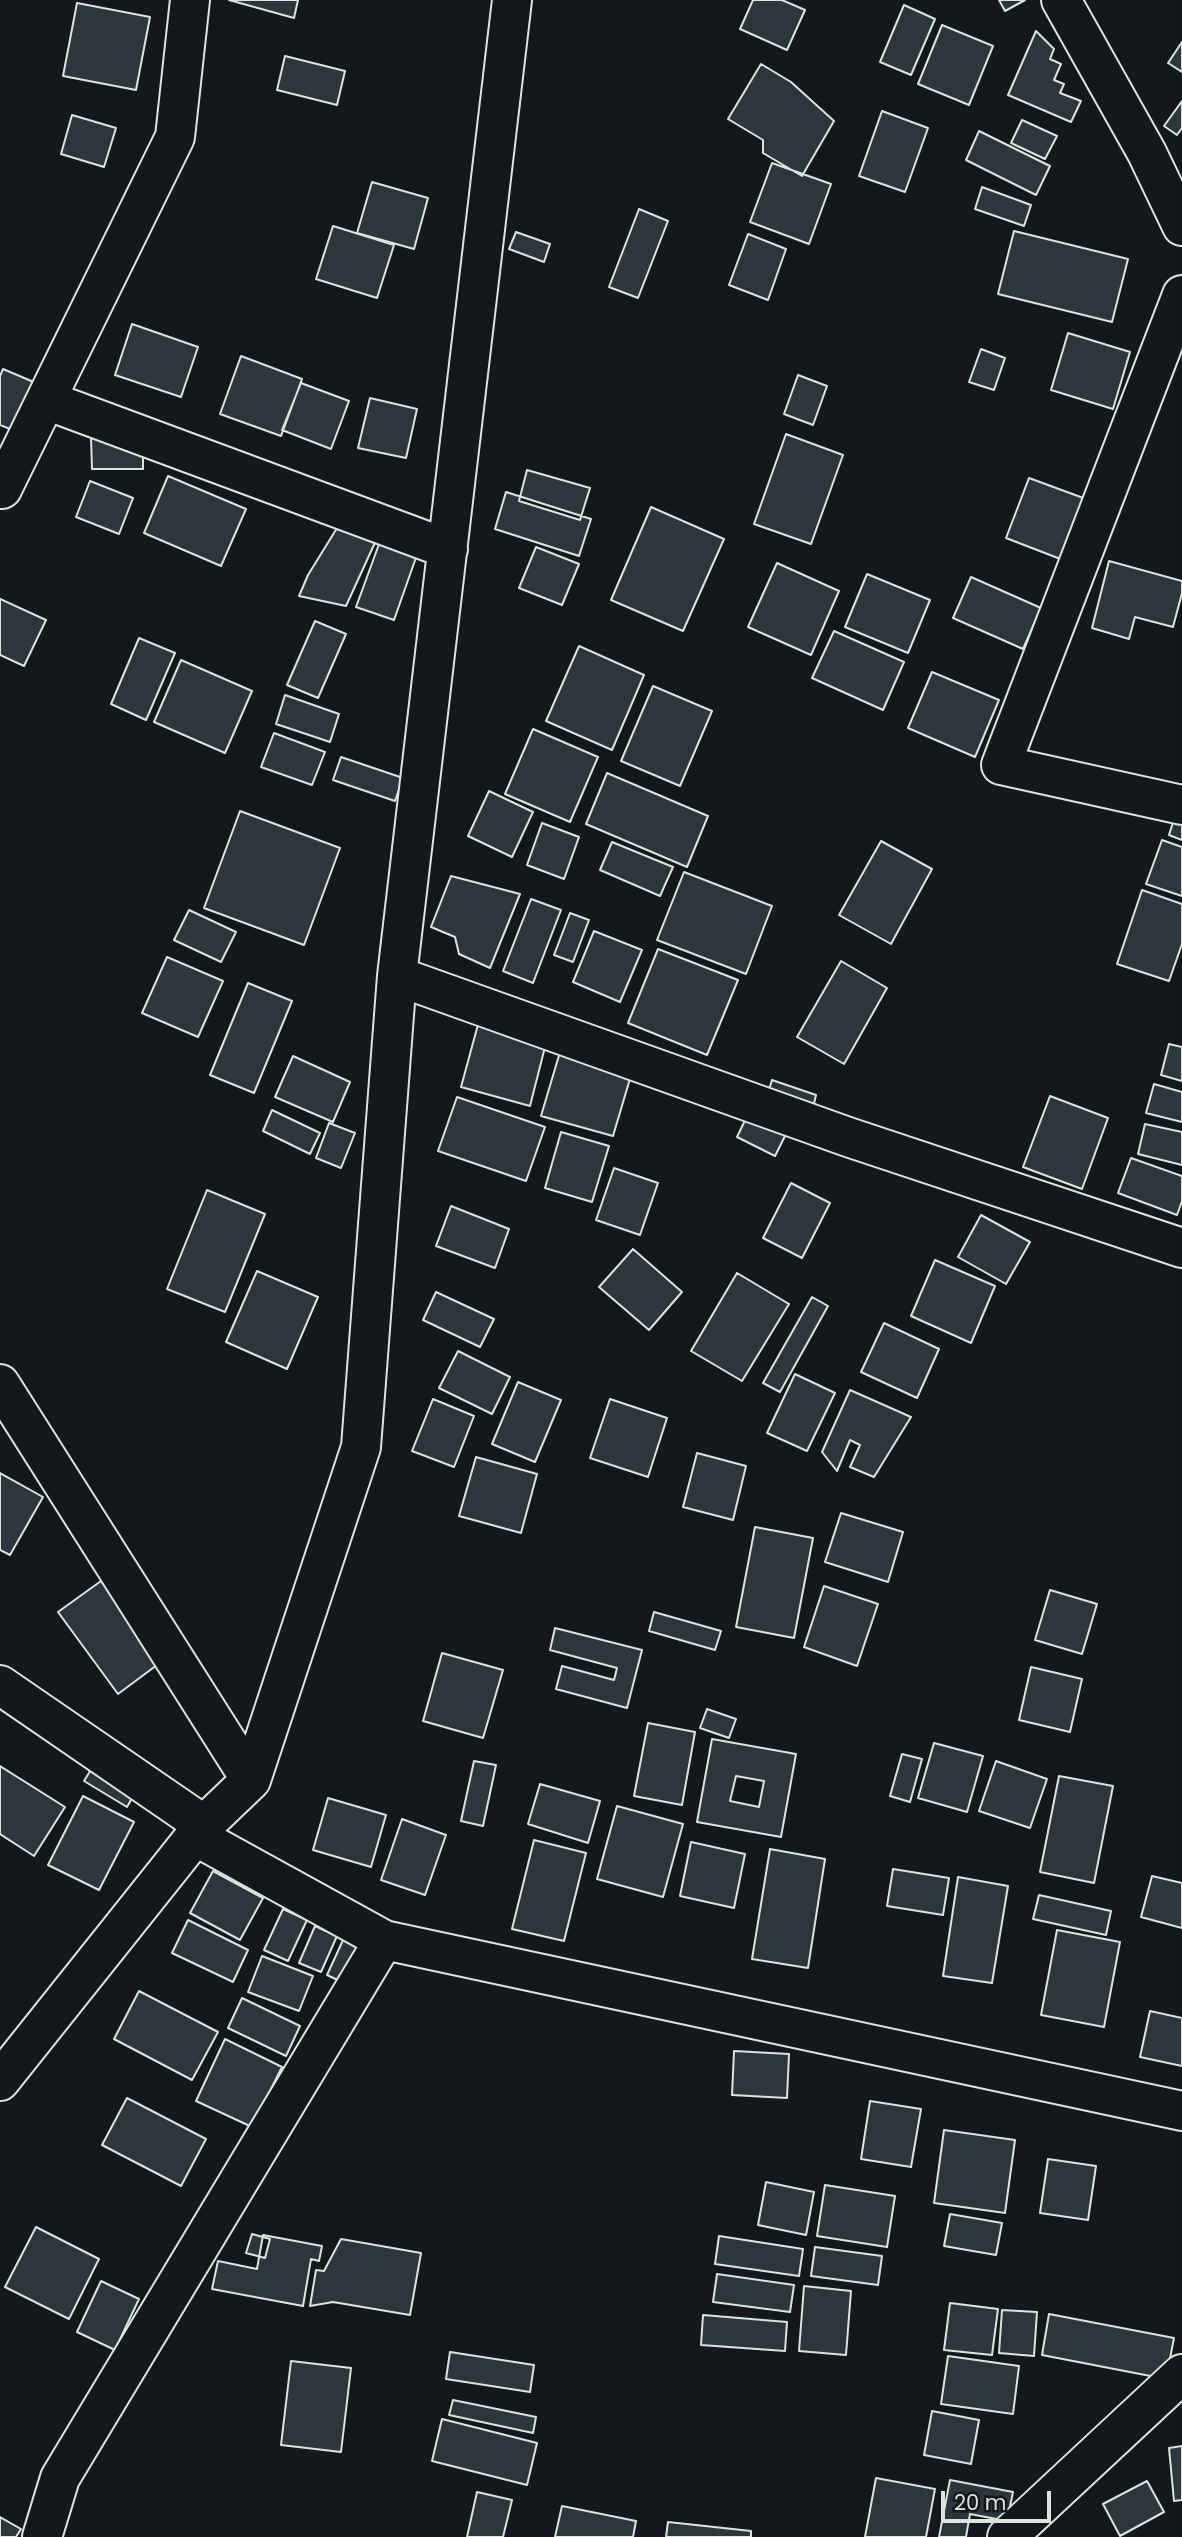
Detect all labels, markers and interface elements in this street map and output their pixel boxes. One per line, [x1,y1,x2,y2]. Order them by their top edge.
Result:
scale bar [944,2478,1054,2522]
text: 20 m [954,2488,1007,2517]

